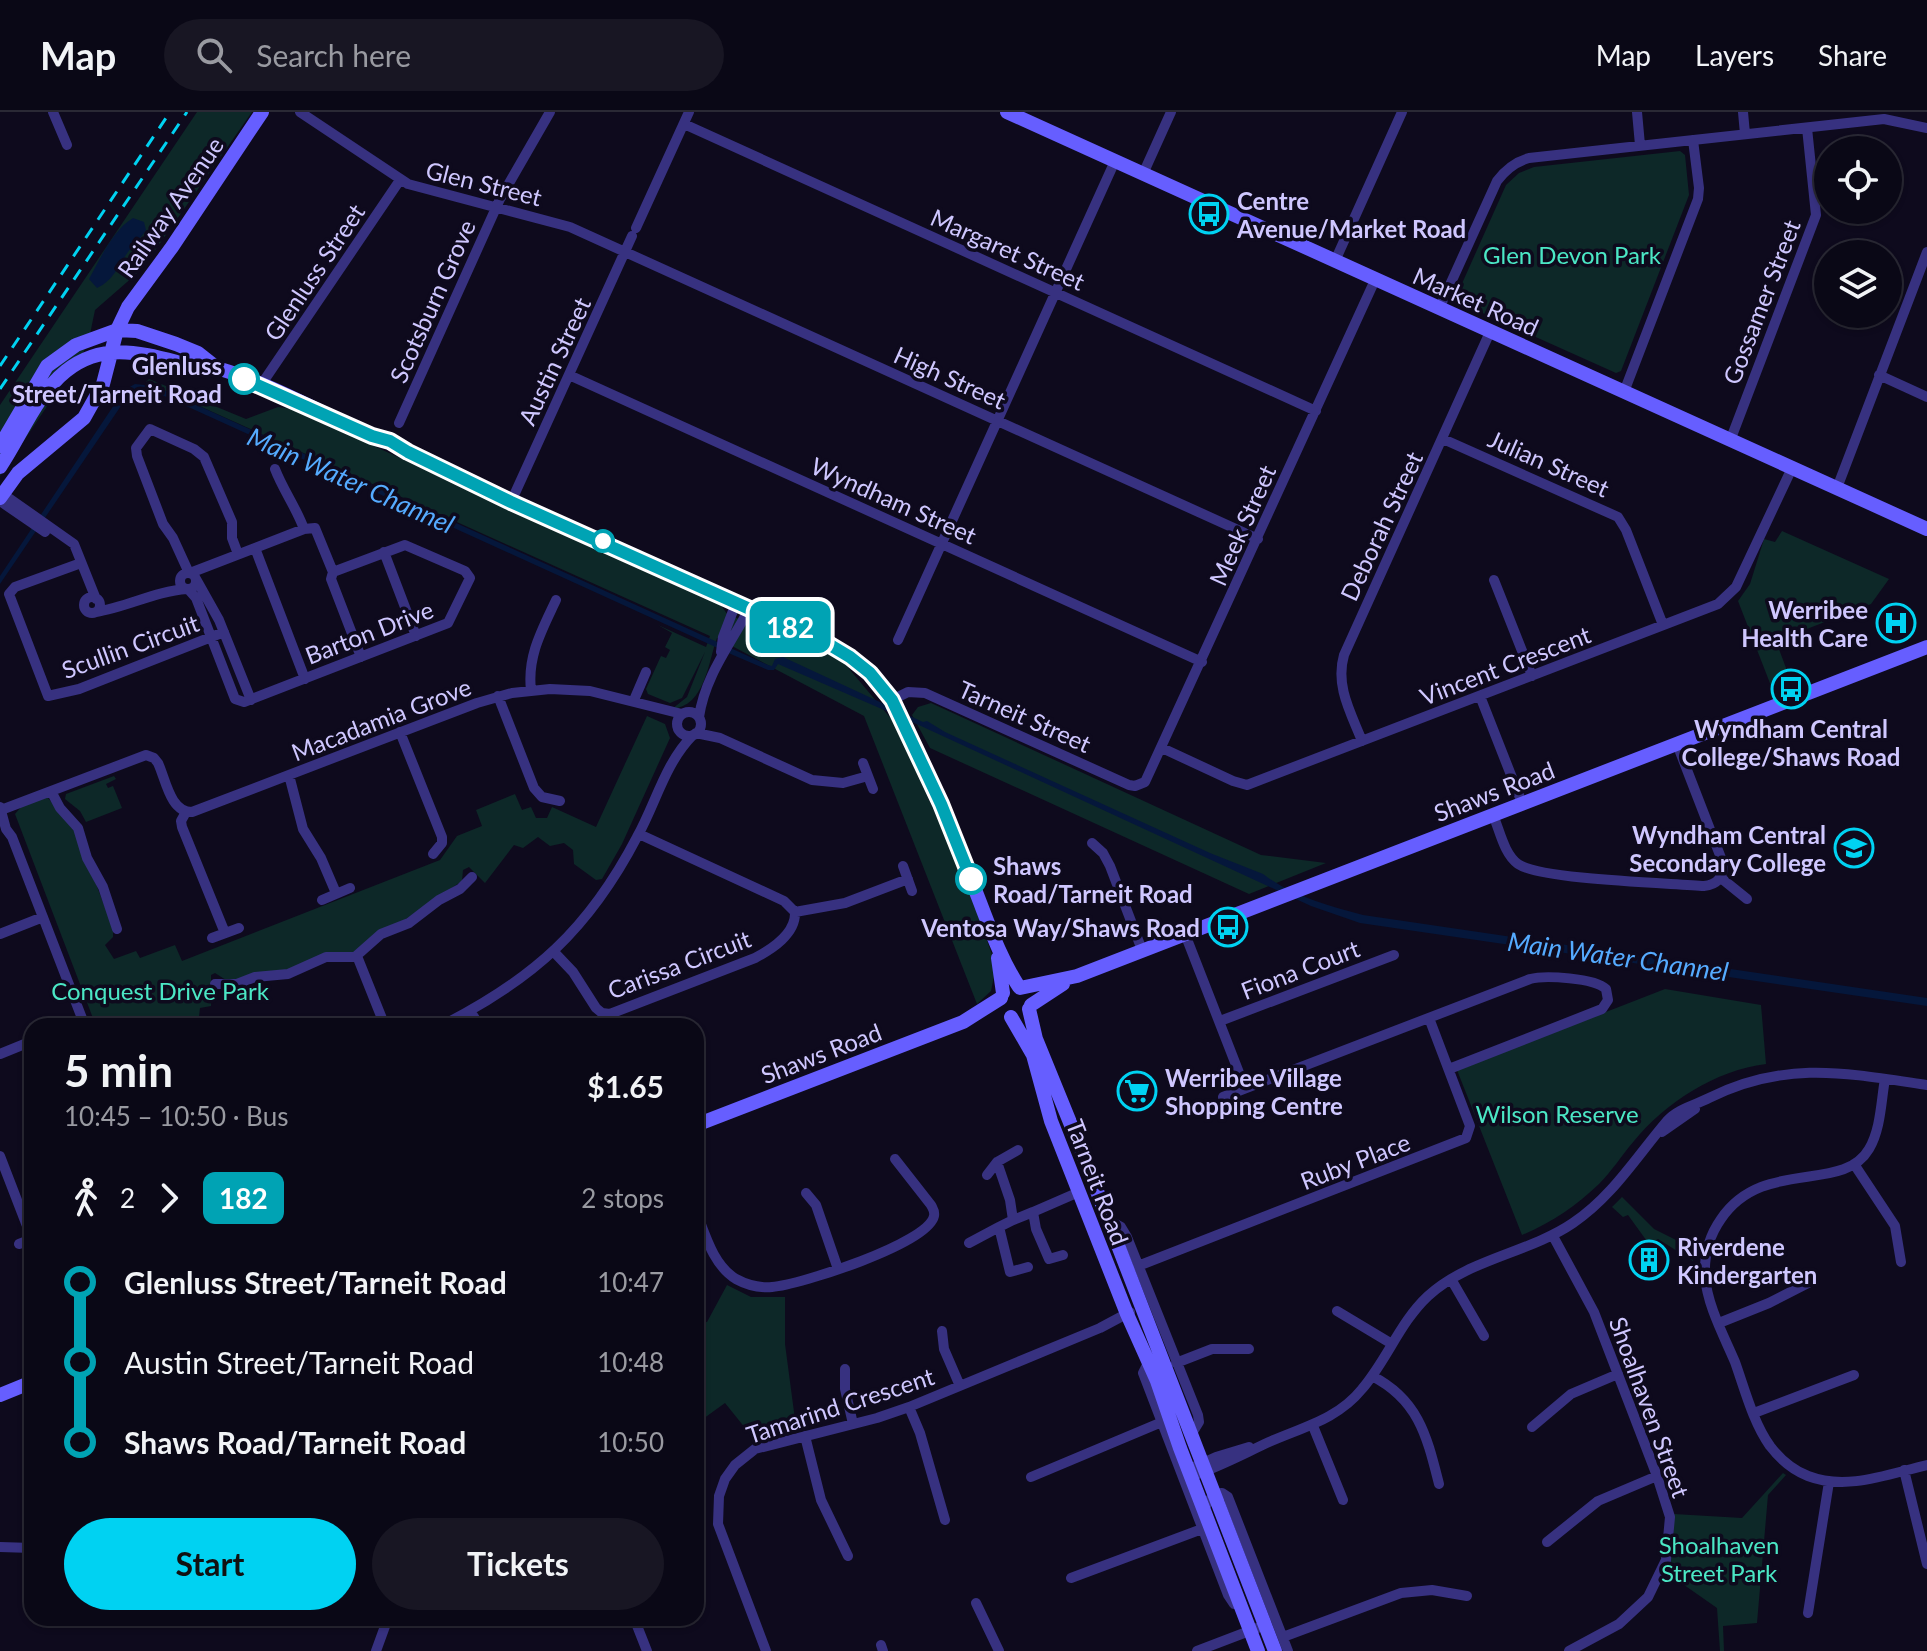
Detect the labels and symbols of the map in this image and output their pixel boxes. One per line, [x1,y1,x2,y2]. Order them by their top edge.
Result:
street label: Railway Avenue [111,131,229,283]
street label: Glen Street [423,155,545,211]
place label: Centre Avenue/Market Road [1236,186,1466,243]
bus stop icon: Centre Avenue/Market Road [1188,193,1230,235]
street label: Glenluss Street [258,198,371,346]
street label: Margaret Street [927,202,1090,296]
street label: Scotsburn Grove [383,215,481,387]
street label: Gossamer Street [1716,215,1806,388]
park label: Glen Devon Park [1483,240,1662,269]
street label: Market Road [1409,260,1543,342]
street label: Austin Street [512,292,596,429]
street label: High Street [890,340,1011,415]
place label: Glenluss Street/Tarneit Road [12,351,222,408]
marker: Glenluss Street/Tarneit Road [229,364,259,394]
water label: Main Water Channel [243,420,459,540]
street label: Julian Street [1484,423,1614,503]
street label: Deborah Street [1334,447,1428,605]
street label: Wyndham Street [807,451,982,550]
street label: Meek Street [1203,460,1282,590]
unlabelled marker [592,530,614,552]
street label: Barton Drive [301,594,437,670]
place label: Werribee Health Care [1741,595,1868,652]
line badge: 182 [744,601,836,653]
hospital icon: Werribee Health Care [1875,602,1917,644]
street label: Scullin Circuit [58,608,203,684]
street label: Vincent Crescent [1416,619,1595,711]
bus stop icon: Wyndham Central College/Shaws Road [1770,668,1812,710]
street label: Macadamia Grove [287,671,475,767]
street label: Tarneit Street [954,674,1096,758]
place label: Wyndham Central College/Shaws Road [1682,714,1900,771]
street label: Shaws Road [1430,755,1558,827]
place label: Wyndham Central Secondary College [1629,820,1826,877]
school or university icon: Wyndham Central Secondary College [1833,827,1875,869]
place label: Shaws Road/Tarneit Road [993,851,1193,908]
marker: Shaws Road/Tarneit Road [956,864,986,894]
bus stop icon: Ventosa Way/Shaws Road [1207,906,1249,948]
place label: Ventosa Way/Shaws Road [920,913,1200,942]
street label: Carissa Circuit [604,923,755,1005]
water label: Main Water Channel [1506,925,1731,987]
street label: Fiona Court [1237,933,1364,1005]
park label: Conquest Drive Park [51,976,270,1005]
street label: Shaws Road [757,1017,885,1089]
place label: Werribee Village Shopping Centre [1165,1063,1343,1120]
supermarket icon: Werribee Village Shopping Centre [1116,1070,1158,1112]
park label: Wilson Reserve [1475,1099,1639,1128]
street label: Tarneit Road [1061,1115,1135,1249]
street label: Ruby Place [1296,1127,1414,1195]
place label: Riverdene Kindergarten [1677,1232,1817,1289]
building icon: Riverdene Kindergarten [1628,1239,1670,1281]
street label: Shoalhaven Street [1604,1313,1696,1502]
street label: Tamarind Crescent [743,1361,938,1449]
park label: Shoalhaven Street Park [1659,1530,1779,1587]

